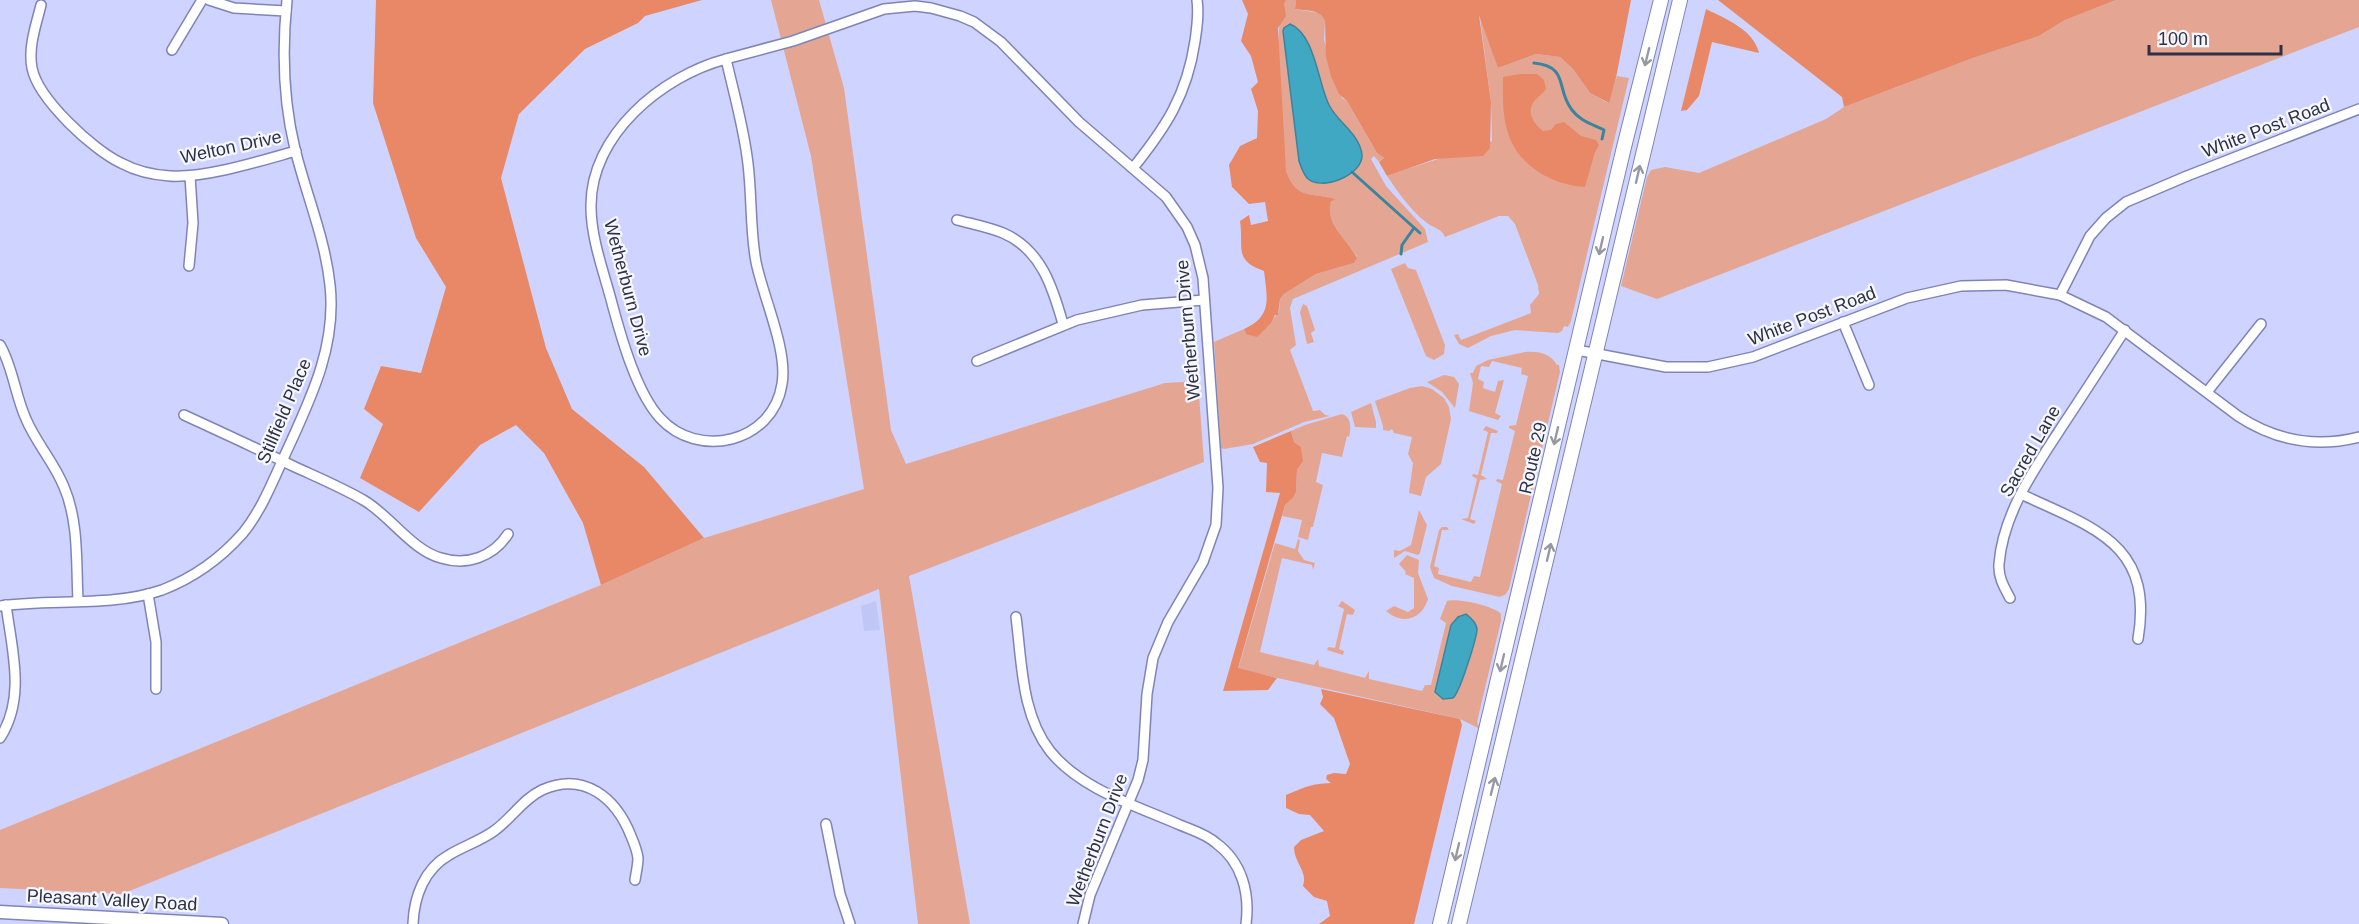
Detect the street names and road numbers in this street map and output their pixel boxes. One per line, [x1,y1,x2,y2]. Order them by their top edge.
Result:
street label: White Post Road [2199,94,2333,162]
street label: Welton Drive [179,127,283,167]
street label: Wetherburn Drive [600,217,656,359]
street label: Wetherburn Drive [1172,259,1204,401]
street label: White Post Road [1745,282,1879,350]
street label: Stillfield Place [253,356,315,466]
street label: Sacred Lane [1996,402,2064,500]
street label: Route 29 [1515,420,1551,496]
street label: Wetherburn Drive [1062,771,1132,909]
street label: Pleasant Valley Road [26,886,198,914]

